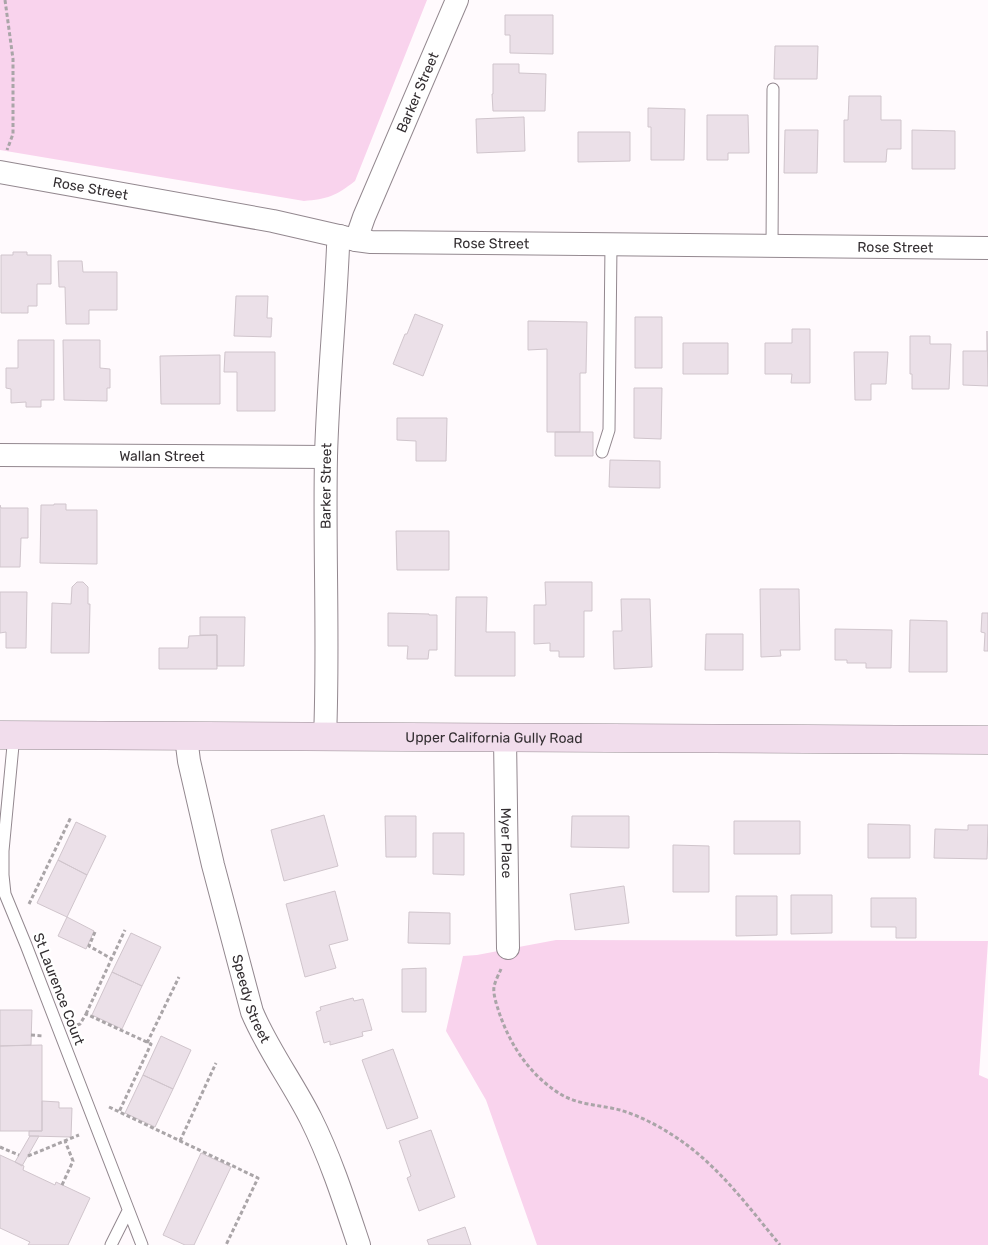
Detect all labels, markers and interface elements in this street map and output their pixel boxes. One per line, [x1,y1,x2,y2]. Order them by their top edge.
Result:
street label: Barker Street [393,49,443,135]
street label: Rose Street [52,174,130,204]
street label: Rose Street [453,235,530,253]
street label: Rose Street [857,239,934,256]
street label: Barker Street [318,442,335,529]
street label: Wallan Street [119,448,205,465]
street label: Upper California Gully Road [405,729,583,747]
street label: Myer Place [497,808,515,879]
street label: St Laurence Court [29,931,88,1048]
street label: Speedy Street [228,953,274,1047]

